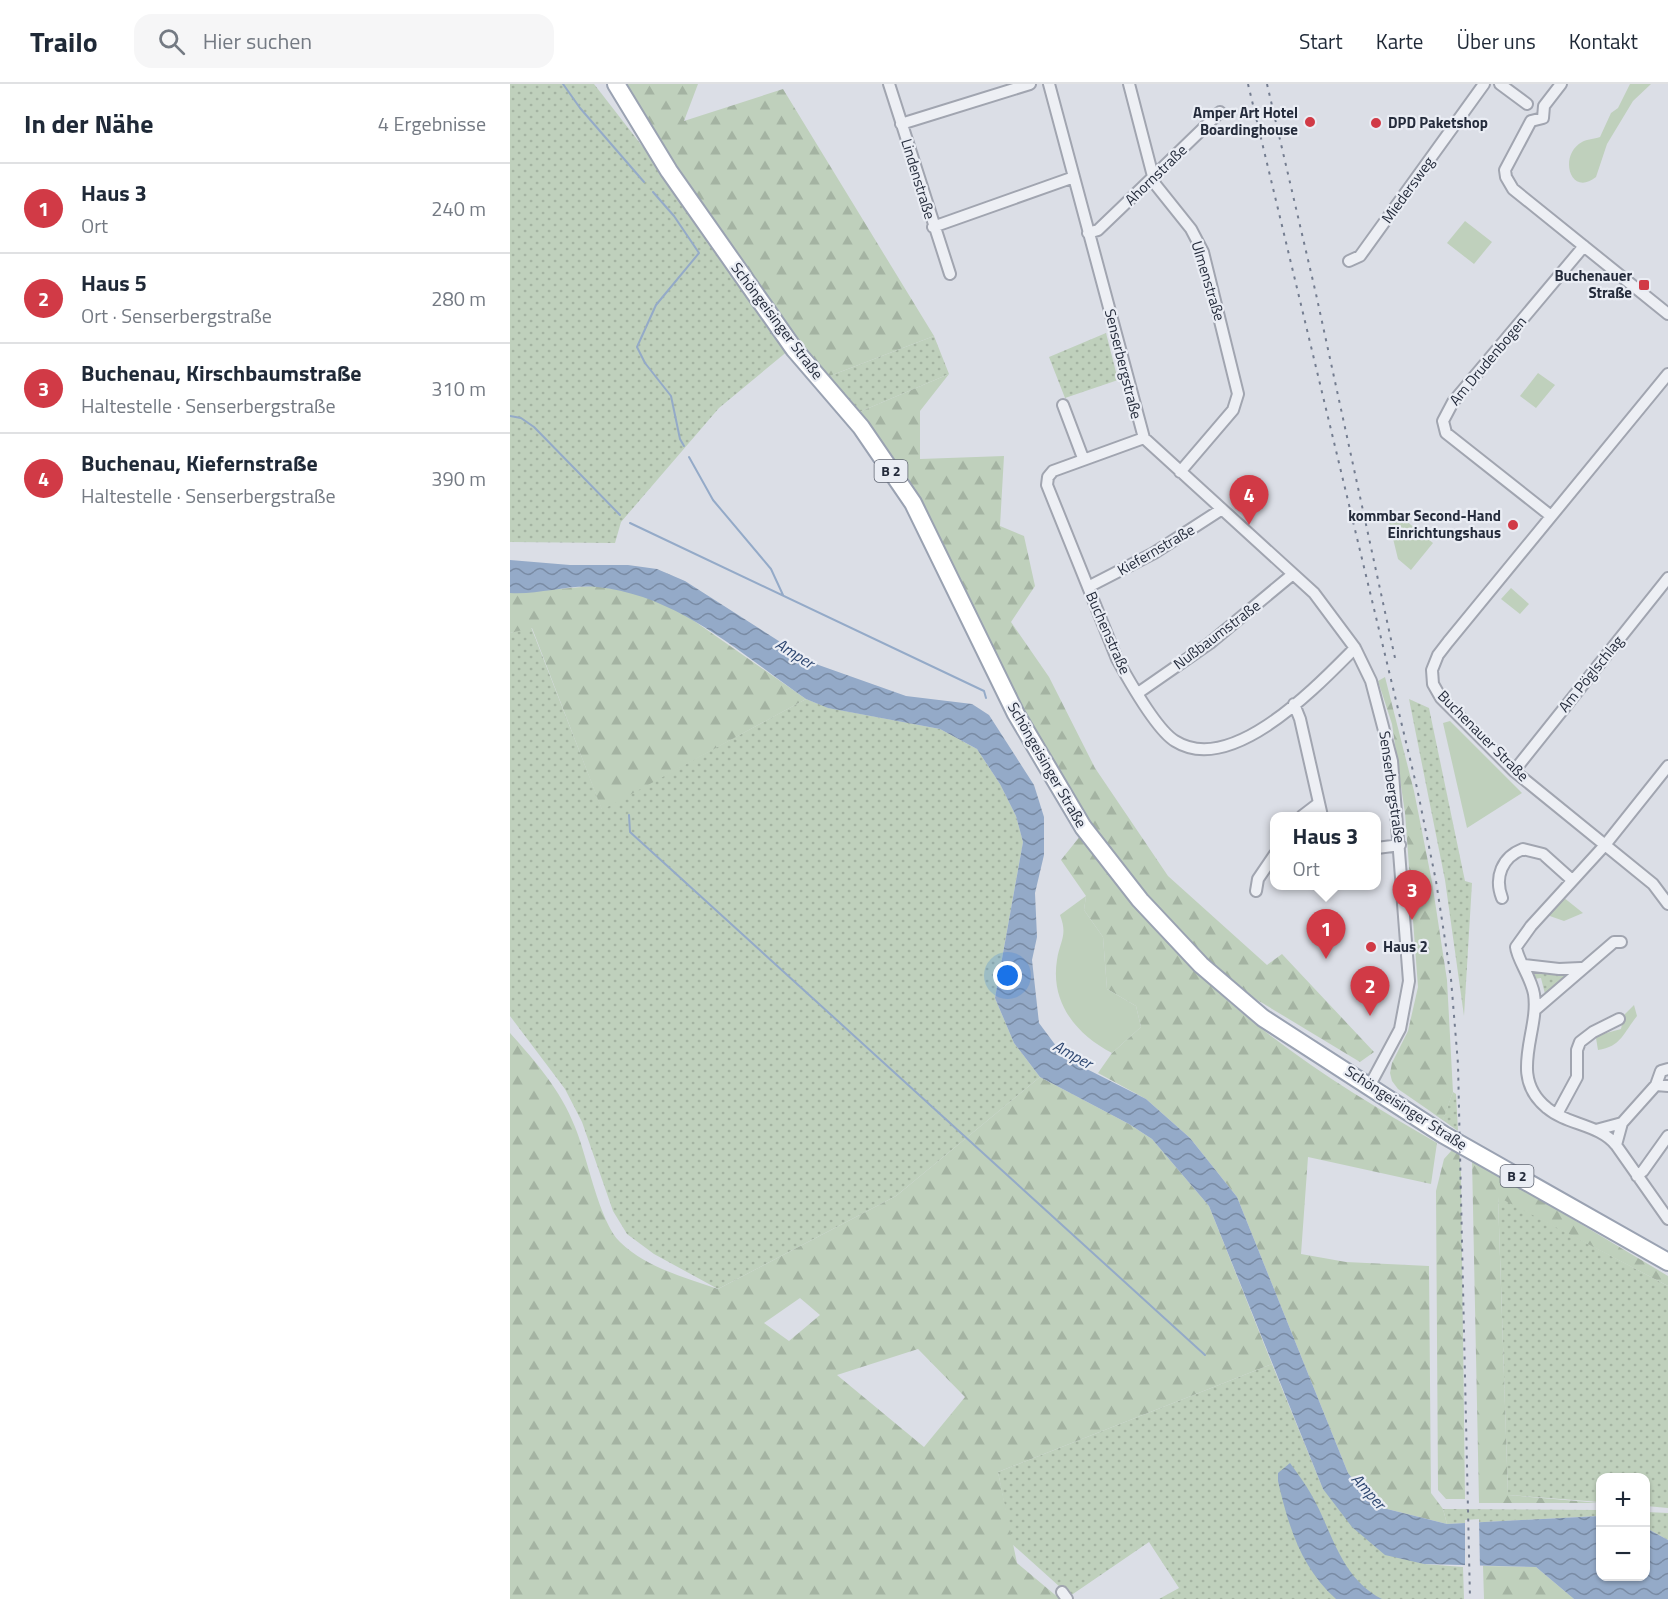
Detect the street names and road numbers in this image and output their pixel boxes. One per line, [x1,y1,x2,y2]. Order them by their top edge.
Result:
street label: Lindenstraße [895,136,942,222]
street label: Ahornstraße [1119,139,1192,210]
street label: Miedersweg [1375,151,1440,228]
street label: Ulmenstraße [1185,238,1232,324]
street label: Schöngeisinger Straße [726,257,829,384]
street label: Senserbergstraße [1099,306,1148,421]
street label: Am Drudenbogen [1443,311,1532,410]
road number: B 2 [874,460,908,482]
street label: Kiefernstraße [1113,518,1199,581]
street label: Buchenstraße [1080,588,1137,678]
street label: Nußbaumstraße [1168,594,1265,675]
street label: Am Pöglschlag [1552,630,1629,717]
street label: Buchenauer Straße [1432,685,1534,787]
street label: Schöngeisinger Straße [1002,698,1093,832]
street label: Senserbergstraße [1373,729,1412,844]
street label: Schöngeisinger Straße [1341,1059,1472,1156]
road number: B 2 [1500,1165,1534,1187]

